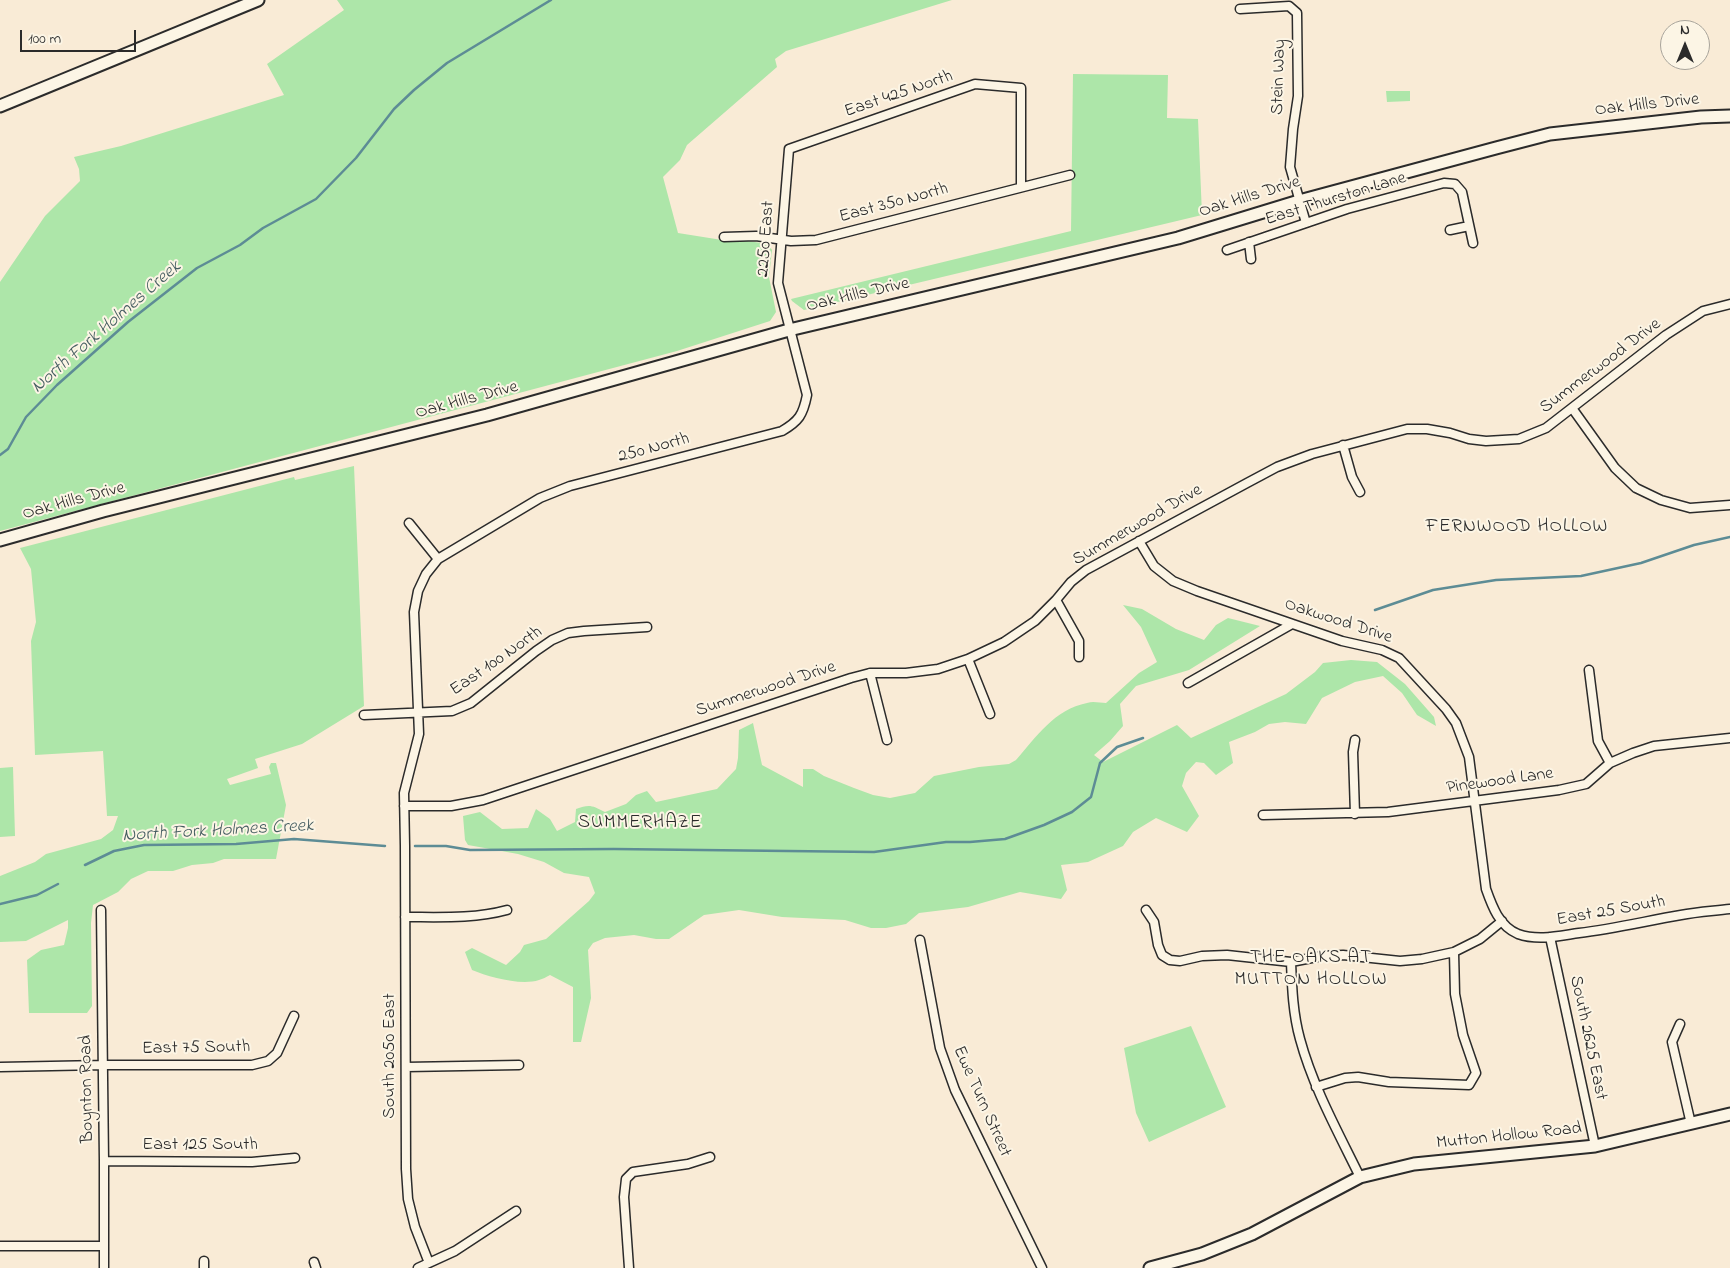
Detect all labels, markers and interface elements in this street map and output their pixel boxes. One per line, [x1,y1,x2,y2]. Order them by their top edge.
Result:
scale bar [22,20,139,52]
north arrow [1660,20,1710,70]
text: N [1680,20,1690,41]
text: 100 m [28,28,61,50]
street label: Stein Way [1268,39,1292,115]
street label: East 425 North [842,66,956,124]
street label: Oak Hills Drive [1594,90,1700,122]
street label: East Thurston Lane [1263,168,1409,232]
street label: Oak Hills Drive [1197,172,1303,224]
street label: East 350 North [837,179,951,229]
street label: 2250 East [754,200,780,278]
water label: North Fork Holmes Creek [27,257,187,399]
street label: Oak Hills Drive [804,274,912,318]
street label: Summerwood Drive [1536,314,1666,420]
street label: Oak Hills Drive [414,377,520,425]
street label: 250 North [616,429,692,469]
street label: Oak Hills Drive [21,478,127,526]
street label: Summerwood Drive [1069,480,1207,572]
district label: FERNWOOD HOLLOW [1424,517,1610,539]
street label: Oakwood Drive [1281,594,1395,650]
street label: East 100 North [447,622,547,702]
street label: Summerwood Drive [693,657,839,723]
street label: Pinewood Lane [1445,764,1555,800]
district label: SUMMERHAZE [577,813,703,835]
water label: North Fork Holmes Creek [122,816,314,848]
street label: East 25 South [1555,892,1667,932]
district label: THE OAKS AT MUTTON HOLLOW [1233,948,1389,992]
street label: South 2625 East [1563,974,1611,1102]
street label: South 2050 East [380,993,402,1119]
street label: Boynton Road [76,1035,100,1143]
street label: East 75 South [142,1037,250,1061]
street label: Ewe Turn Street [947,1043,1015,1161]
street label: Mutton Hollow Road [1435,1119,1583,1155]
street label: East 125 South [142,1135,258,1157]

